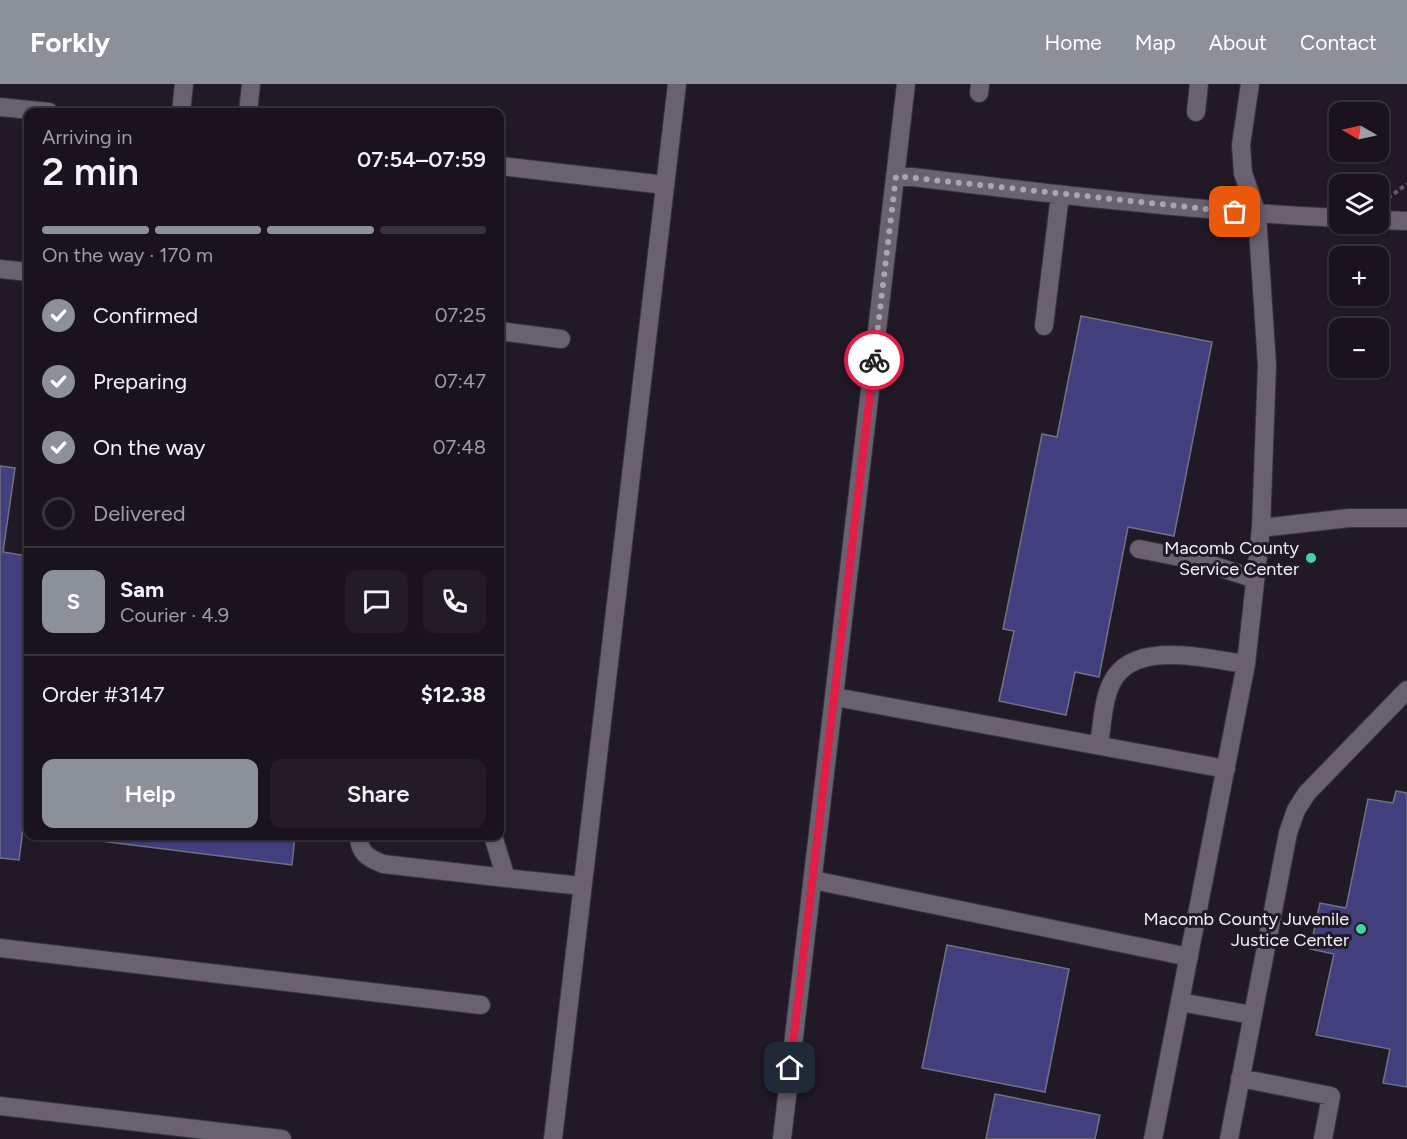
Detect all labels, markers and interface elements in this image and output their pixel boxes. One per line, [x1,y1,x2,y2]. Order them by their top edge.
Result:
text: Forkly [30,25,110,59]
text: Home [1045,30,1102,55]
text: Map [1135,30,1176,55]
text: About [1209,30,1267,55]
text: Contact [1300,30,1377,55]
north arrow [1329,102,1389,162]
map controls [1329,102,1389,378]
text: Arriving in [42,125,132,149]
text: 07:54–07:59 [357,146,486,173]
text: 2 min [42,148,139,195]
button: layers [1329,174,1389,234]
pin [1209,186,1260,237]
icon: bag [1218,195,1251,228]
text: On the way · 170 m [42,243,213,267]
button: + [1329,246,1389,306]
icon: check [42,299,75,332]
text: Confirmed [93,302,198,329]
text: 07:25 [435,303,486,327]
button: − [1329,318,1389,378]
courier [844,330,904,390]
icon: bike [858,344,891,377]
icon: check [42,365,75,398]
text: Preparing [93,368,187,395]
text: 07:47 [434,369,486,393]
icon: check [42,431,75,464]
text: On the way [93,434,205,461]
text: 07:48 [433,435,486,459]
text: Delivered [93,500,186,527]
place label: Macomb County Service Center [1164,537,1300,580]
marker: Macomb County Service Center [1304,551,1318,565]
button: chat [345,570,408,633]
button: phone [423,570,486,633]
text: Sam [120,576,164,603]
text: S [67,588,80,615]
text: Courier · 4.9 [120,603,229,627]
text: Order #3147 [42,681,165,708]
text: $12.38 [421,681,486,708]
button: Help [42,759,258,828]
button: Share [270,759,486,828]
place label: Macomb County Juvenile Justice Center [1144,908,1349,951]
marker: Macomb County Juvenile Justice Center [1354,922,1368,936]
pin [764,1042,815,1093]
icon: home [773,1051,806,1084]

